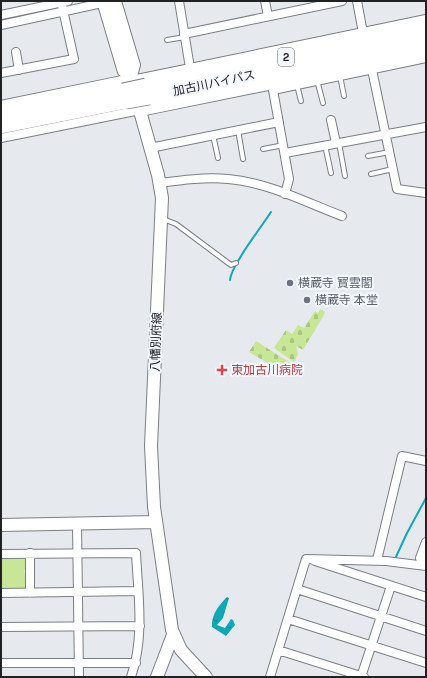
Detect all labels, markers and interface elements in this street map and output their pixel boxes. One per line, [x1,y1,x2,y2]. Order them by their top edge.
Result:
road number: 2 [278,48,294,66]
street label: 加古川バイパス [172,67,256,99]
place label: 横蔵寺 寳雲閣 [298,276,373,290]
marker: 横蔵寺 寳雲閣 [285,278,295,288]
place label: 横蔵寺 本堂 [315,293,378,307]
marker: 横蔵寺 本堂 [302,295,312,305]
street label: 八幡別府線 [148,312,164,372]
place label: 東加古川病院 [231,363,303,377]
marker: 東加古川病院 [216,364,228,376]

